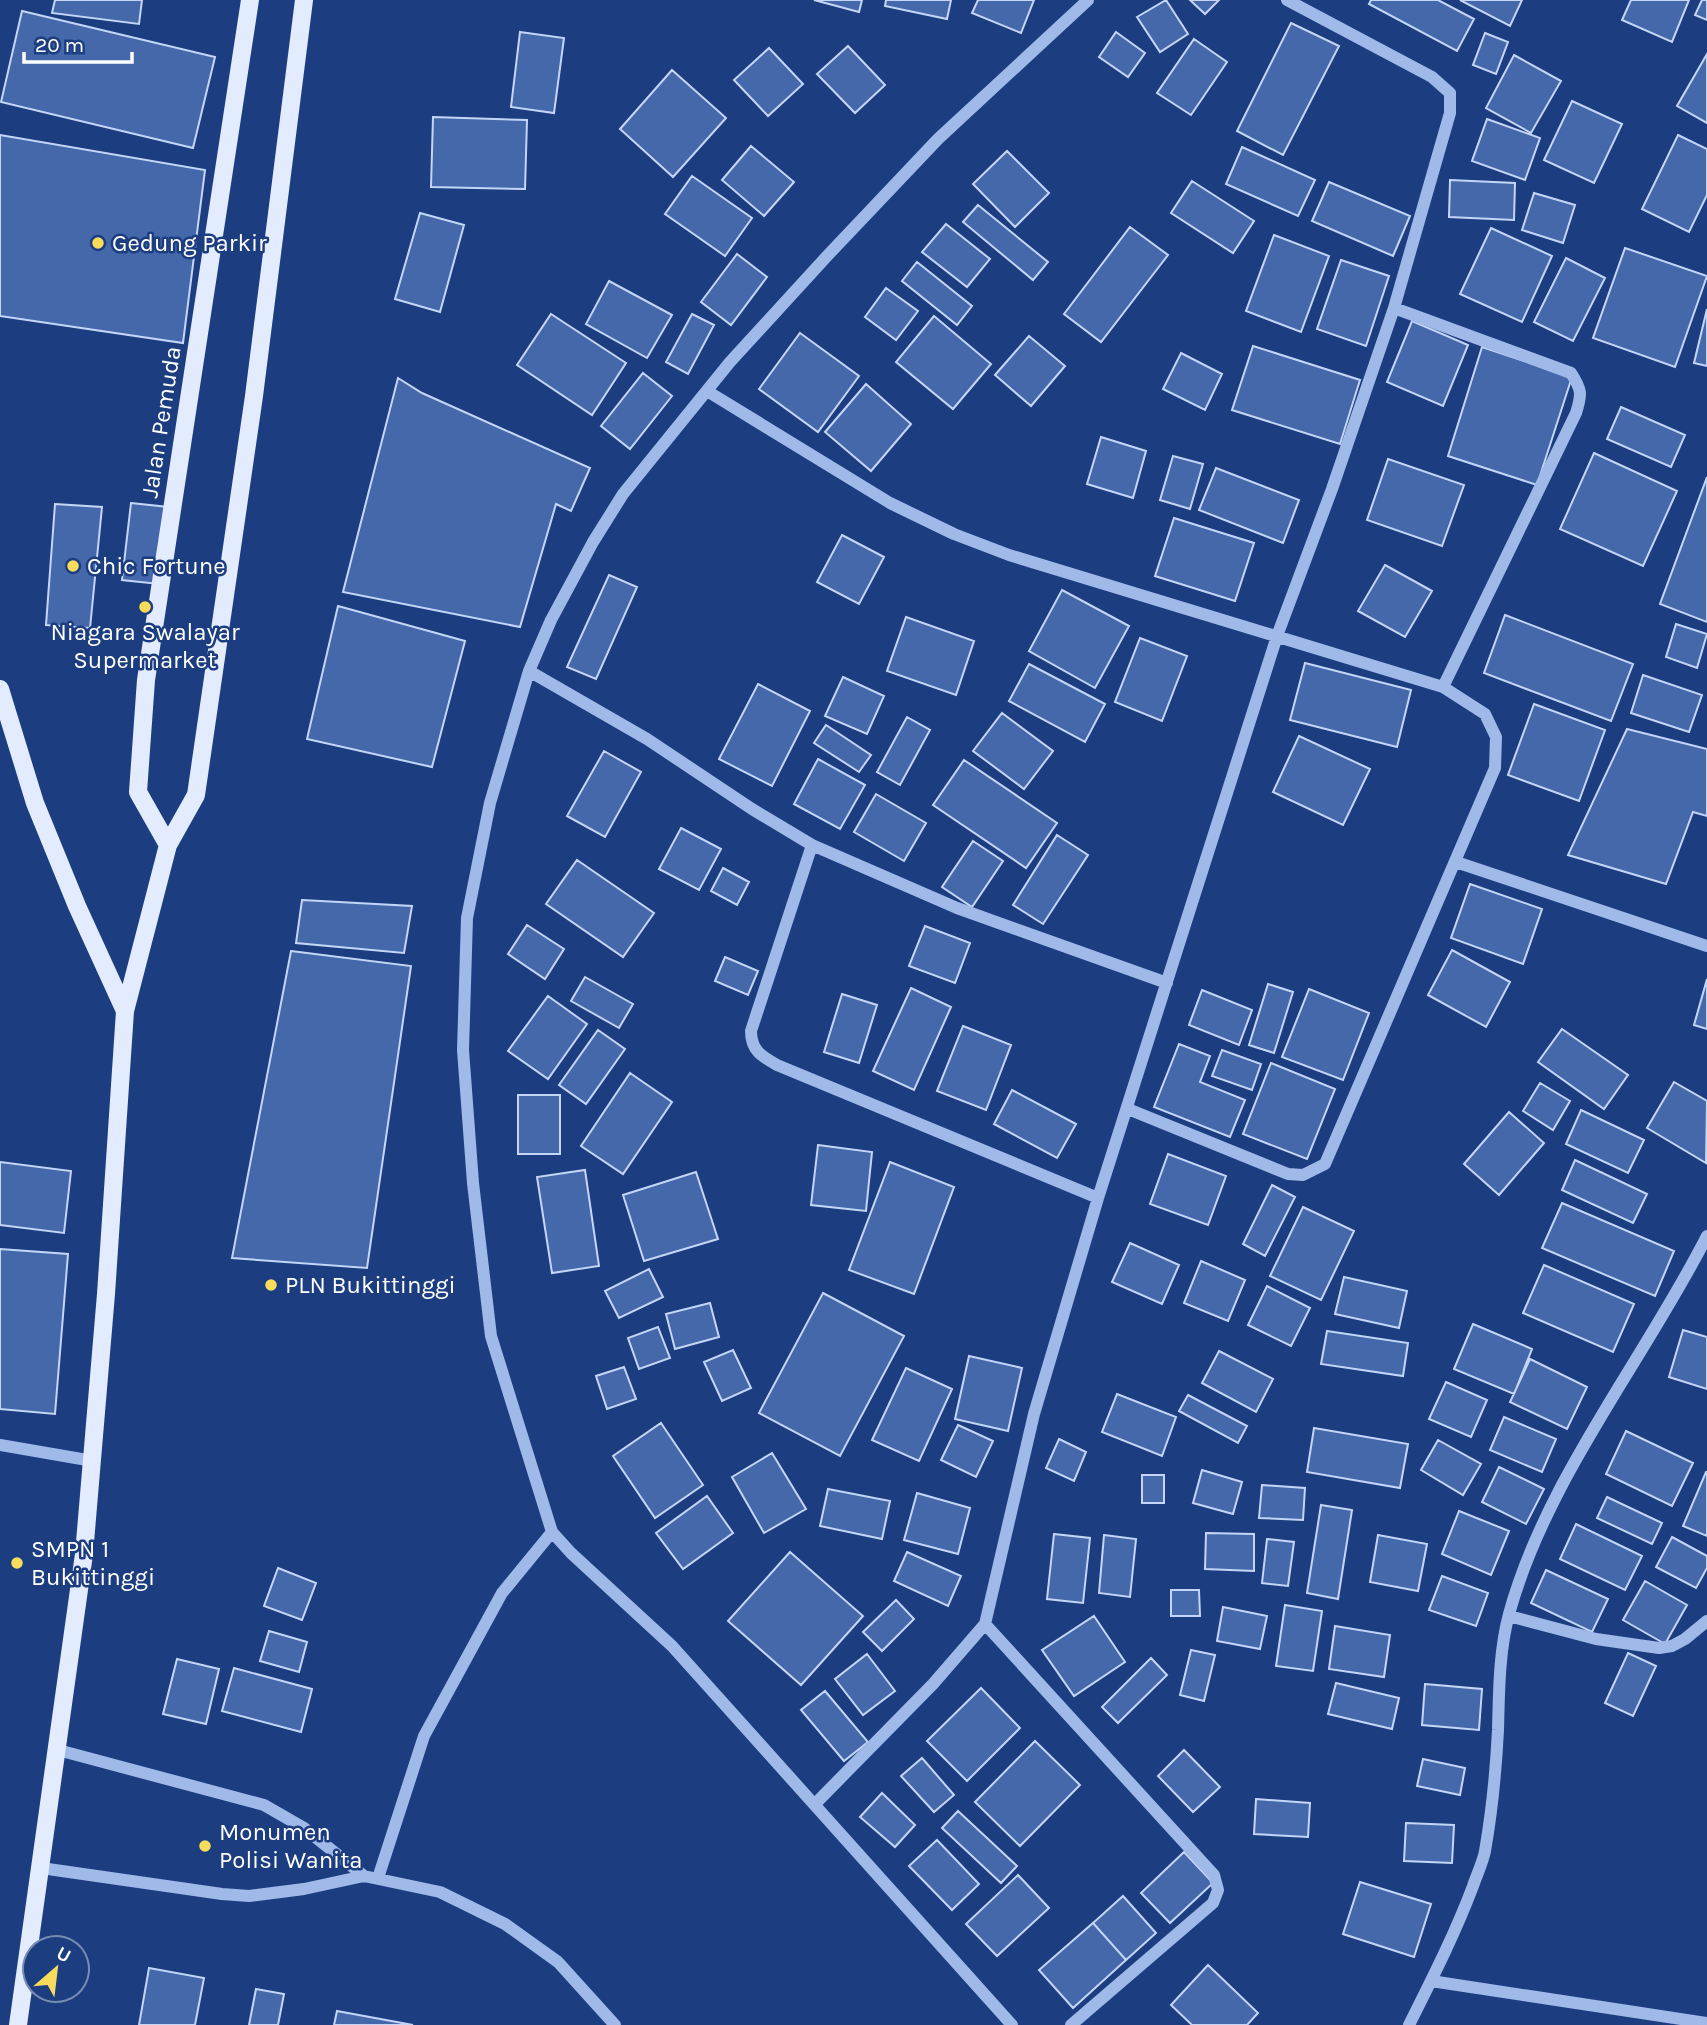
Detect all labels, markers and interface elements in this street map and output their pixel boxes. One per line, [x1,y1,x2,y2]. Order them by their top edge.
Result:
scale bar [24,21,133,65]
text: 20 m [35,33,84,57]
place label: Gedung Parkir [112,229,267,257]
marker: Gedung Parkir [90,235,106,251]
street label: Jalan Pemuda [135,344,187,500]
place label: Chic Fortune [87,552,226,580]
marker: Chic Fortune [65,558,81,574]
marker: Niagara Swalayar Supermarket [137,599,153,615]
place label: Niagara Swalayar Supermarket [50,618,240,674]
place label: PLN Bukittinggi [285,1271,456,1299]
marker: PLN Bukittinggi [263,1277,279,1293]
place label: SMPN 1 Bukittinggi [31,1535,155,1591]
marker: SMPN 1 Bukittinggi [9,1555,25,1571]
place label: Monumen Polisi Wanita [219,1818,363,1874]
marker: Monumen Polisi Wanita [197,1838,213,1854]
north arrow [21,1934,91,2004]
text: U [53,1942,74,1968]

